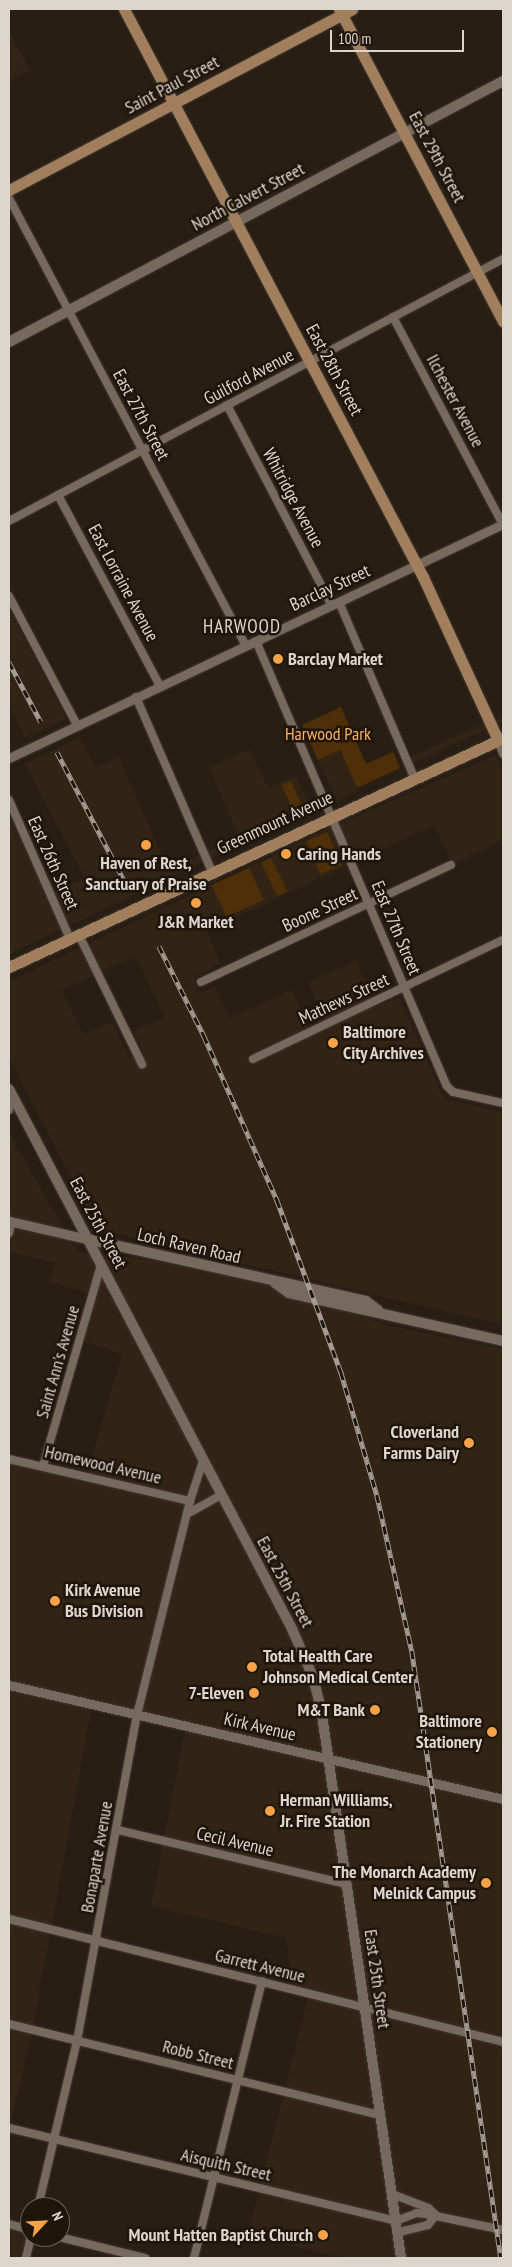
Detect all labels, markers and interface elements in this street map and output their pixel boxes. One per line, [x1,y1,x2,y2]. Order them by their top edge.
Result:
scale bar [332,20,466,52]
text: 100 m [338,29,371,48]
street label: Saint Paul Street [121,51,223,119]
street label: East 29th Street [404,108,470,206]
street label: North Calvert Street [188,158,308,236]
street label: East 28th Street [301,321,367,419]
street label: Guilford Avenue [200,344,298,410]
street label: Ilchester Avenue [421,351,489,451]
street label: East 27th Street [108,366,174,464]
street label: Whitridge Avenue [258,444,328,552]
street label: East Lorraine Avenue [83,521,163,645]
street label: Barclay Street [286,560,374,616]
district label: HARWOOD [202,616,282,638]
place label: Barclay Market [288,648,383,670]
marker: Barclay Market [272,653,284,665]
park label: Harwood Park [285,723,371,745]
street label: Greenmount Avenue [213,787,337,859]
street label: East 26th Street [23,813,83,913]
marker: Haven of Rest, Sanctuary of Praise [140,839,152,851]
place label: Caring Hands [297,843,381,865]
marker: Caring Hands [279,847,293,861]
place label: Haven of Rest, Sanctuary of Praise [85,853,207,896]
street label: East 27th Street [367,878,425,978]
street label: Boone Street [279,883,361,937]
marker: J&R Market [190,897,202,909]
place label: J&R Market [159,911,233,933]
street label: Mathews Street [296,969,392,1029]
place label: Baltimore City Archives [343,1022,425,1064]
marker: Baltimore City Archives [327,1037,339,1049]
street label: East 25th Street [65,1174,131,1272]
street label: Loch Raven Road [135,1224,243,1268]
street label: Saint Ann's Avenue [31,1303,85,1421]
place label: Cloverland Farms Dairy [383,1422,459,1465]
marker: Cloverland Farms Dairy [463,1437,475,1449]
street label: Homewood Avenue [42,1441,164,1489]
street label: East 25th Street [252,1533,318,1631]
place label: Kirk Avenue Bus Division [65,1580,143,1622]
marker: Kirk Avenue Bus Division [49,1595,61,1607]
place label: Total Health Care Johnson Medical Center [263,1646,414,1688]
marker: Total Health Care Johnson Medical Center [245,1660,259,1674]
place label: 7-Eleven [188,1682,244,1704]
marker: 7-Eleven [248,1687,260,1699]
place label: M&T Bank [297,1699,365,1721]
marker: M&T Bank [369,1704,381,1716]
street label: Kirk Avenue [222,1708,298,1746]
place label: Baltimore Stationery [416,1711,482,1754]
marker: Baltimore Stationery [486,1726,498,1738]
place label: Herman Williams, Jr. Fire Station [280,1790,393,1832]
street label: Bonaparte Avenue [77,1799,117,1915]
marker: Herman Williams, Jr. Fire Station [264,1805,276,1817]
street label: Cecil Avenue [194,1823,276,1861]
place label: The Monarch Academy Melnick Campus [332,1862,476,1905]
marker: The Monarch Academy Melnick Campus [480,1877,492,1889]
street label: East 25th Street [359,1928,395,2030]
street label: Garrett Avenue [212,1944,308,1988]
street label: Robb Street [160,2036,236,2074]
street label: Aisquith Street [179,2144,273,2186]
north arrow [20,2197,70,2247]
text: N [48,2209,67,2223]
place label: Mount Hatten Baptist Church [128,2224,313,2246]
marker: Mount Hatten Baptist Church [317,2229,329,2241]

